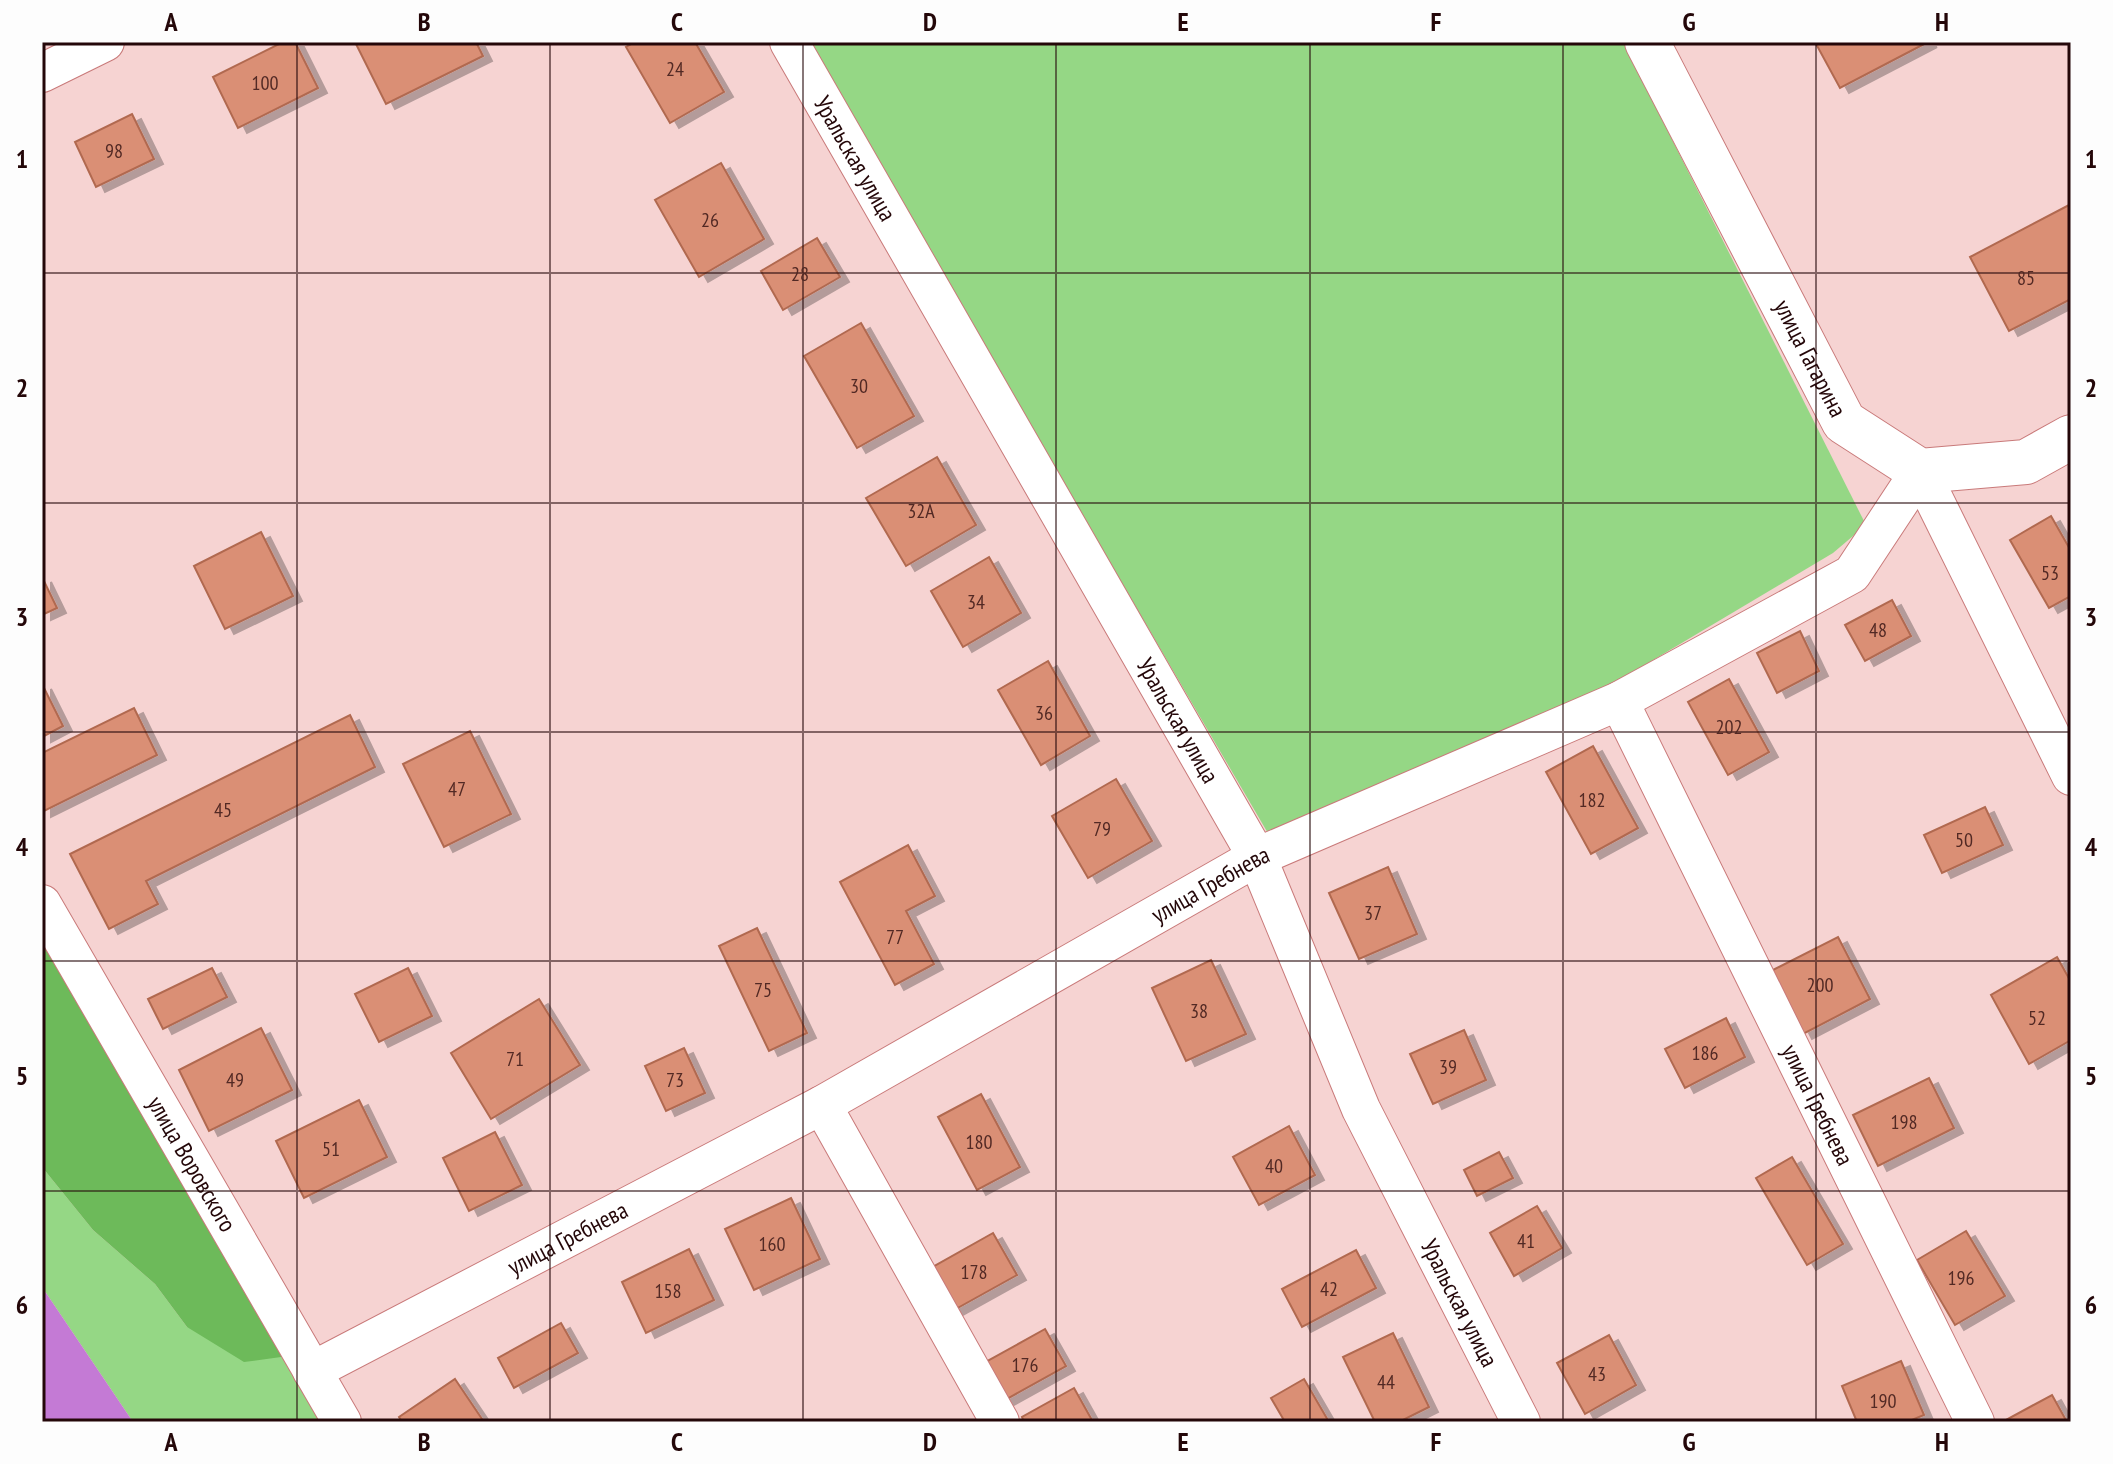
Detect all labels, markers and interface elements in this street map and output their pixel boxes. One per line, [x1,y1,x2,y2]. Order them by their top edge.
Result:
text: A [163,5,178,38]
text: B [418,5,431,38]
text: C [671,5,683,38]
text: D [923,5,937,38]
text: E [1177,5,1189,38]
text: F [1431,5,1442,38]
text: G [1682,5,1696,38]
text: H [1935,5,1949,38]
house number: 24 [666,56,684,82]
house number: 100 [252,70,279,96]
street label: Уральская улица [808,90,904,226]
house number: 98 [105,138,123,164]
text: 1 [16,142,28,175]
text: 1 [2085,142,2097,175]
house number: 26 [701,207,719,233]
house number: 28 [791,261,809,287]
house number: 85 [2017,265,2035,291]
street label: улица Гагарина [1768,294,1854,422]
text: 2 [16,371,28,404]
text: 2 [2085,371,2097,404]
house number: 30 [850,373,868,399]
house number: 32А [907,498,935,524]
house number: 53 [2041,560,2059,586]
house number: 34 [967,589,985,615]
text: 3 [16,600,28,633]
text: 3 [2085,600,2097,633]
house number: 48 [1869,617,1887,643]
street label: Уральская улица [1130,652,1227,788]
house number: 36 [1035,700,1053,726]
house number: 202 [1716,714,1743,740]
house number: 47 [448,776,466,802]
house number: 182 [1579,787,1606,813]
house number: 45 [214,797,232,823]
house number: 79 [1093,816,1111,842]
house number: 50 [1955,827,1973,853]
text: 4 [16,830,29,863]
text: 4 [2085,830,2098,863]
street label: улица Гребнева [1145,838,1274,930]
house number: 37 [1364,900,1382,926]
house number: 77 [886,924,904,950]
house number: 200 [1807,972,1834,998]
house number: 75 [754,977,772,1003]
house number: 38 [1190,998,1208,1024]
house number: 52 [2028,1005,2046,1031]
street label: улица Гребнева [1775,1039,1861,1170]
house number: 186 [1692,1040,1719,1066]
house number: 71 [506,1046,524,1072]
house number: 39 [1439,1054,1457,1080]
text: 5 [16,1059,28,1092]
text: 5 [2085,1059,2097,1092]
house number: 49 [226,1067,244,1093]
house number: 73 [666,1067,684,1093]
street label: улица Воровского [141,1090,244,1237]
house number: 198 [1891,1109,1918,1135]
house number: 180 [966,1129,993,1155]
house number: 51 [322,1136,340,1162]
house number: 40 [1265,1153,1283,1179]
street label: улица Гребнева [502,1194,633,1282]
house number: 41 [1517,1228,1535,1254]
house number: 160 [759,1231,786,1257]
street label: Уральская улица [1414,1234,1506,1372]
house number: 178 [961,1259,988,1285]
house number: 196 [1948,1265,1975,1291]
house number: 42 [1320,1276,1338,1302]
house number: 158 [655,1278,682,1304]
text: 6 [16,1288,28,1321]
text: 6 [2085,1288,2097,1321]
house number: 176 [1012,1352,1039,1378]
house number: 43 [1588,1361,1606,1387]
house number: 44 [1377,1369,1395,1395]
house number: 190 [1870,1388,1897,1414]
text: A [163,1425,178,1458]
text: B [418,1425,431,1458]
text: C [671,1425,683,1458]
text: D [923,1425,937,1458]
text: E [1177,1425,1189,1458]
text: F [1431,1425,1442,1458]
text: G [1682,1425,1696,1458]
text: H [1935,1425,1949,1458]

